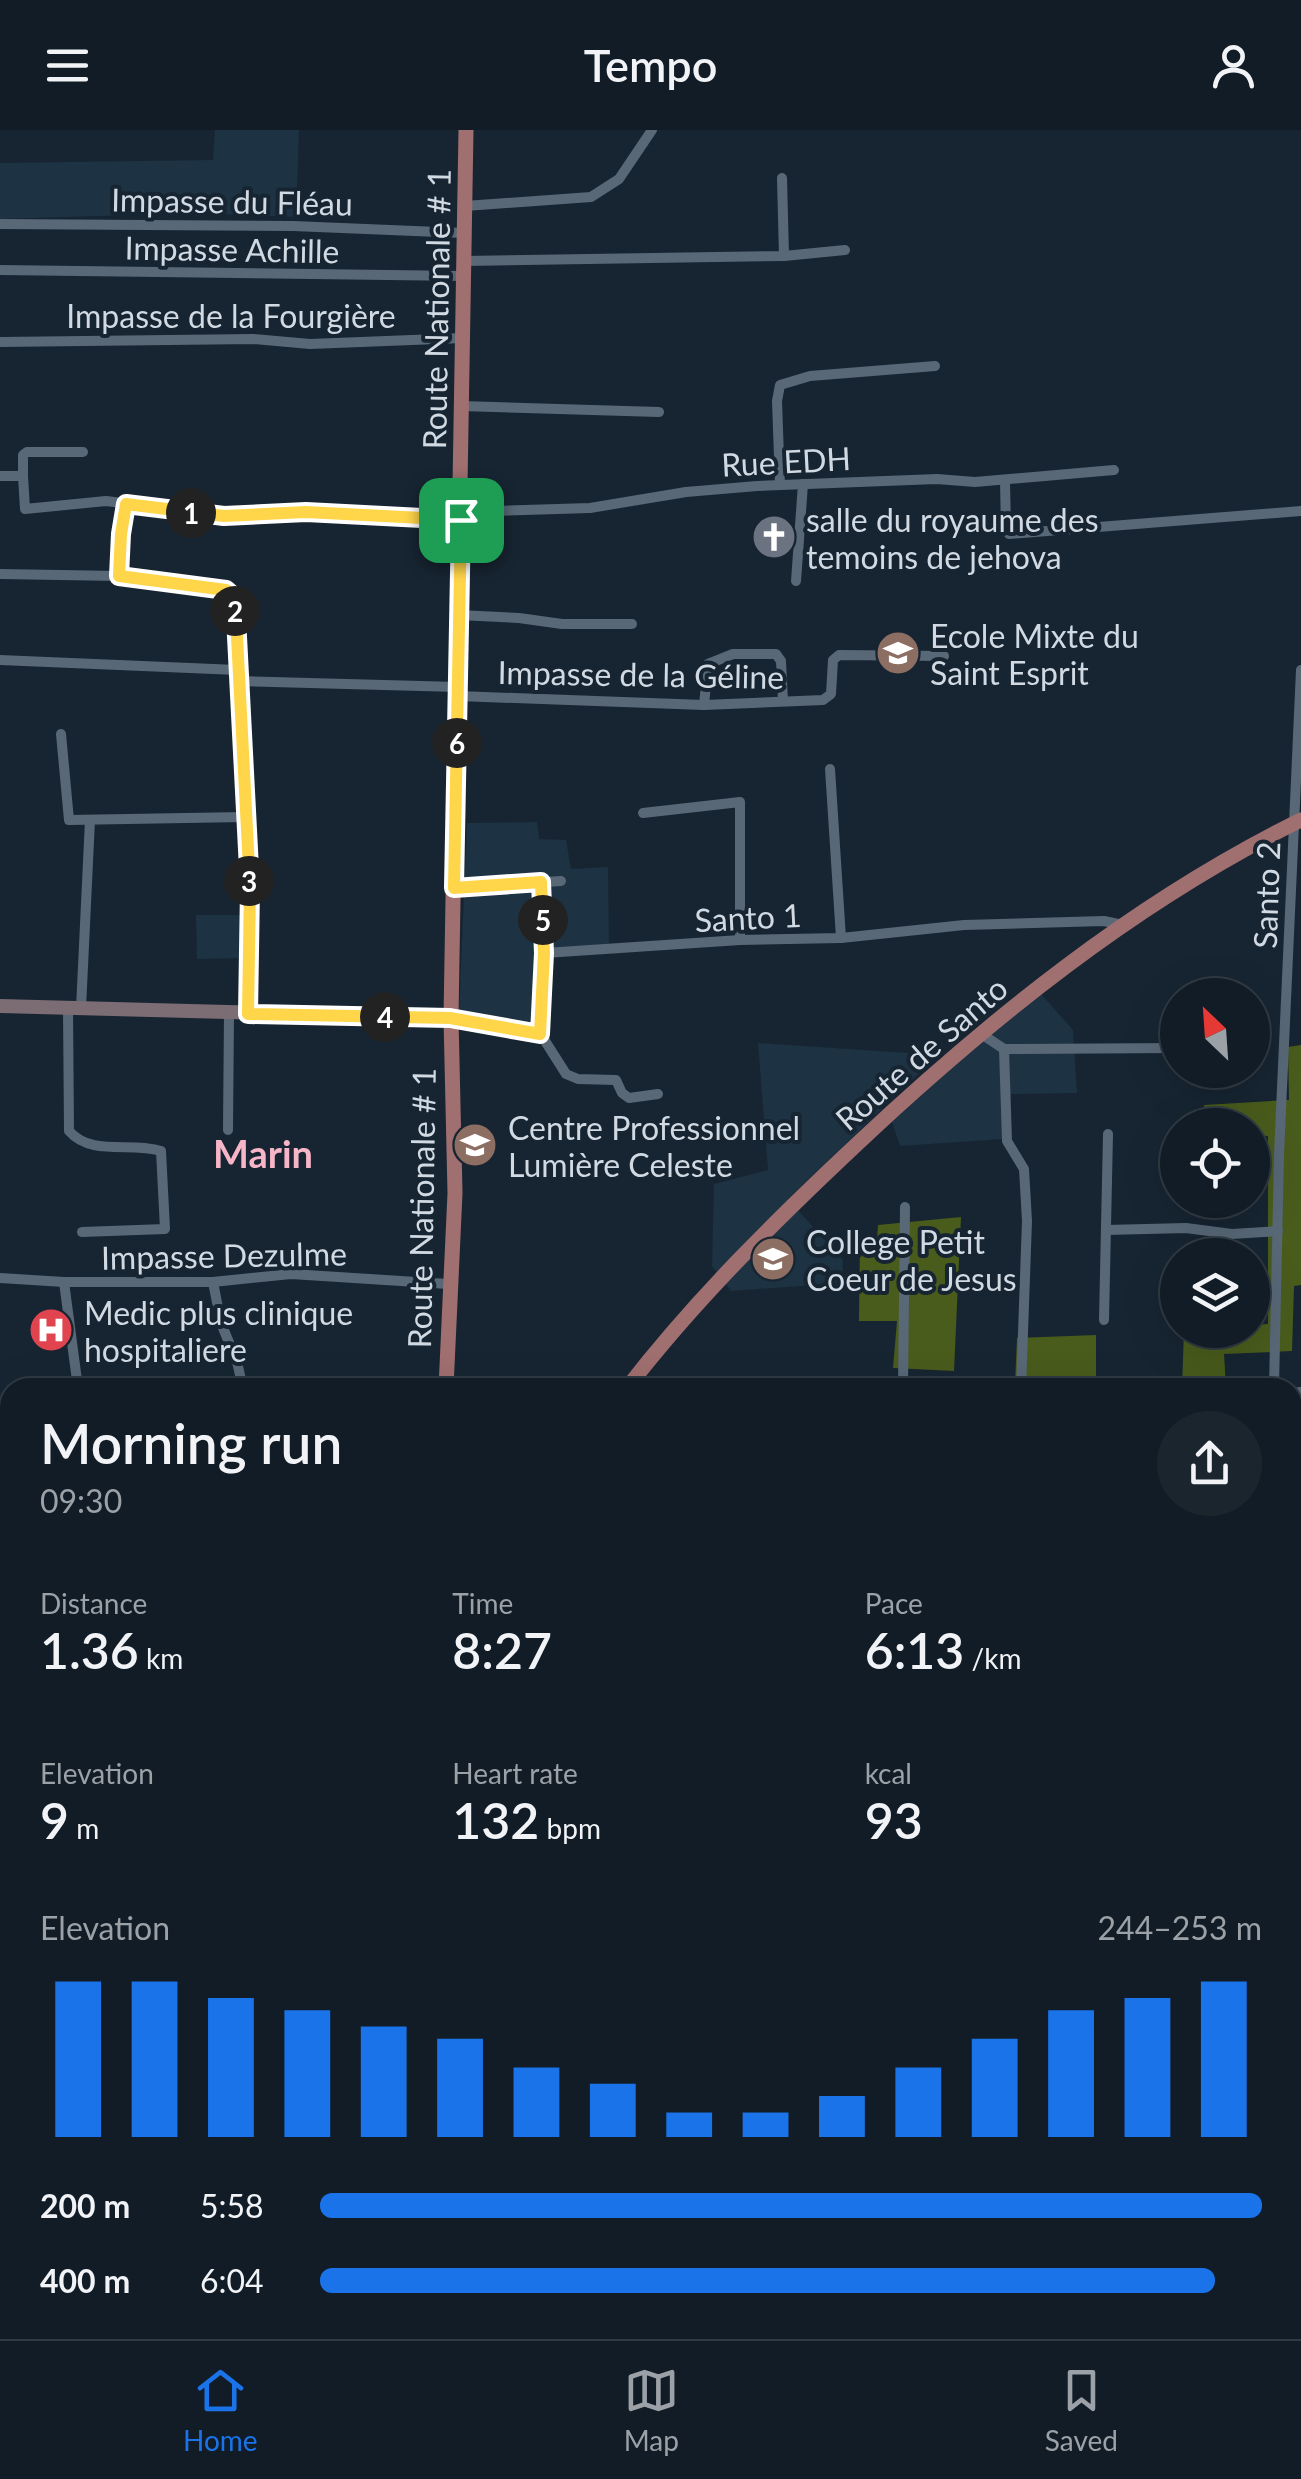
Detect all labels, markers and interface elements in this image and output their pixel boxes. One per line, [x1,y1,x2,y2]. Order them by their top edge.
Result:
icon: menu [40,38,95,93]
text: Tempo [584,38,717,92]
icon: person [1206,38,1261,93]
street label: Route Nationale # 1 [414,168,458,450]
street label: Impasse du Fléau [111,179,353,223]
street label: Impasse Achille [124,228,340,270]
street label: Impasse de la Fourgière [66,296,396,335]
street label: Rue EDH [720,438,852,484]
pin [419,478,504,563]
pin: 1 [166,488,216,538]
icon: arrive [434,493,489,548]
text: 1 [183,496,199,530]
place label: salle du royaume des temoins de jehova [806,500,1099,576]
church icon: salle du royaume des temoins de jehova [751,514,797,560]
pin: 2 [210,586,260,636]
text: 2 [227,594,243,628]
place label: Ecole Mixte du Saint Esprit [930,616,1139,692]
school or university icon: Ecole Mixte du Saint Esprit [875,630,921,676]
street label: Impasse de la Géline [497,652,785,696]
pin: 6 [432,718,482,768]
text: 6 [449,726,465,760]
street label: Santo 2 [1245,841,1287,949]
pin: 3 [224,856,274,906]
text: 3 [241,864,257,898]
pin: 5 [518,895,568,945]
street label: Santo 1 [694,895,802,939]
text: 5 [535,903,551,937]
street label: Route de Santo [827,968,1015,1138]
north arrow [1160,978,1270,1088]
map controls [1160,978,1270,1348]
pin: 4 [360,992,410,1042]
text: 4 [377,1000,393,1034]
street label: Route Nationale # 1 [399,1067,443,1349]
place label: Centre Professionnel Lumière Celeste [508,1108,800,1184]
button: locate [1160,1108,1270,1218]
school or university icon: Centre Professionnel Lumière Celeste [452,1122,498,1168]
district label: Marin [213,1130,313,1176]
place label: College Petit Coeur de Jesus [806,1222,1017,1298]
street label: Impasse Dezulme [101,1233,347,1277]
school or university icon: College Petit Coeur de Jesus [750,1236,796,1282]
button: layers [1160,1238,1270,1348]
place label: Medic plus clinique hospitaliere [84,1293,353,1369]
hospital icon: Medic plus clinique hospitaliere [28,1307,74,1353]
text: Morning run [40,1410,342,1476]
button: share [1157,1411,1262,1516]
text: 09:30 [40,1481,122,1520]
text: Distance [40,1586,147,1620]
text: Time [452,1586,513,1620]
text: Pace [865,1586,923,1620]
text: 1.36 [40,1620,139,1680]
text: 8:27 [452,1620,552,1680]
text: 6:13 [865,1620,964,1680]
text: km [139,1641,183,1675]
text: /km [964,1641,1021,1675]
text: Elevation [40,1756,154,1790]
text: Heart rate [452,1756,578,1790]
text: kcal [865,1756,912,1790]
text: 9 [40,1790,69,1850]
text: 132 [452,1790,539,1850]
text: 93 [865,1790,923,1850]
text: m [69,1811,99,1845]
text: bpm [539,1811,601,1845]
text: Elevation [40,1908,170,1947]
text: 244–253 m [1098,1908,1262,1947]
text: 200 m [40,2186,130,2225]
text: 5:58 [200,2186,264,2225]
text: 400 m [40,2261,130,2300]
text: 6:04 [200,2261,264,2300]
tab: Home [183,2363,258,2457]
tab: Map [624,2363,679,2457]
tab: Saved [1045,2363,1118,2457]

